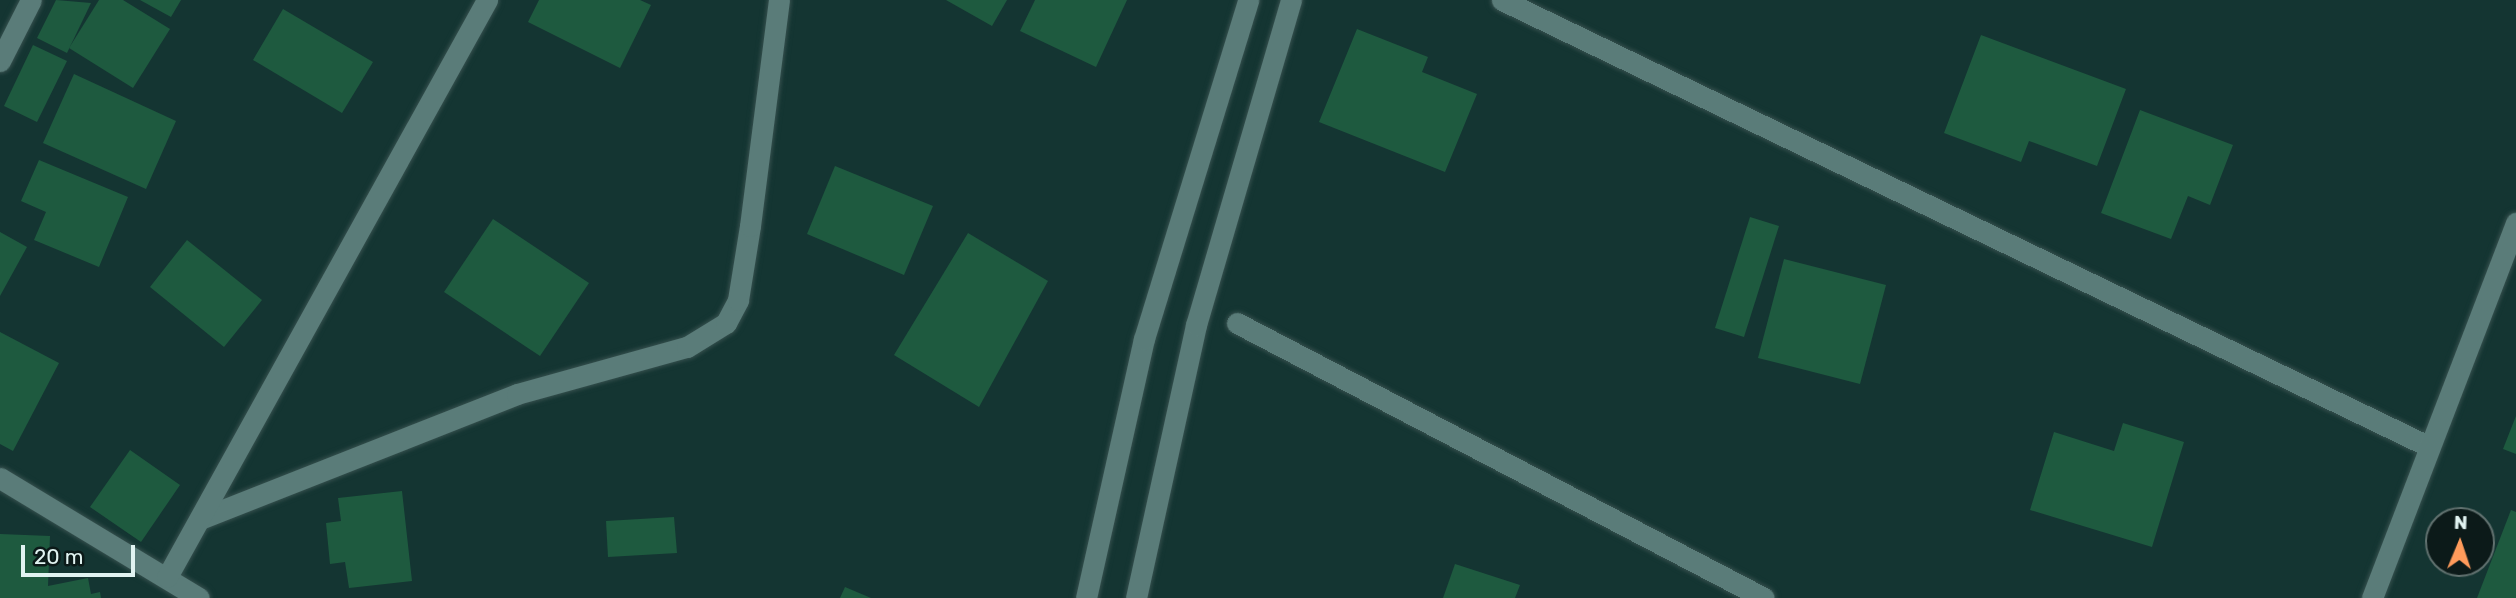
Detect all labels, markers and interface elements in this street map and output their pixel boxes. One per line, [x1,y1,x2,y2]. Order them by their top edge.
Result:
north arrow [2425,507,2495,577]
text: N [2453,511,2468,534]
scale bar [24,532,138,576]
text: 20 m [34,544,83,569]

